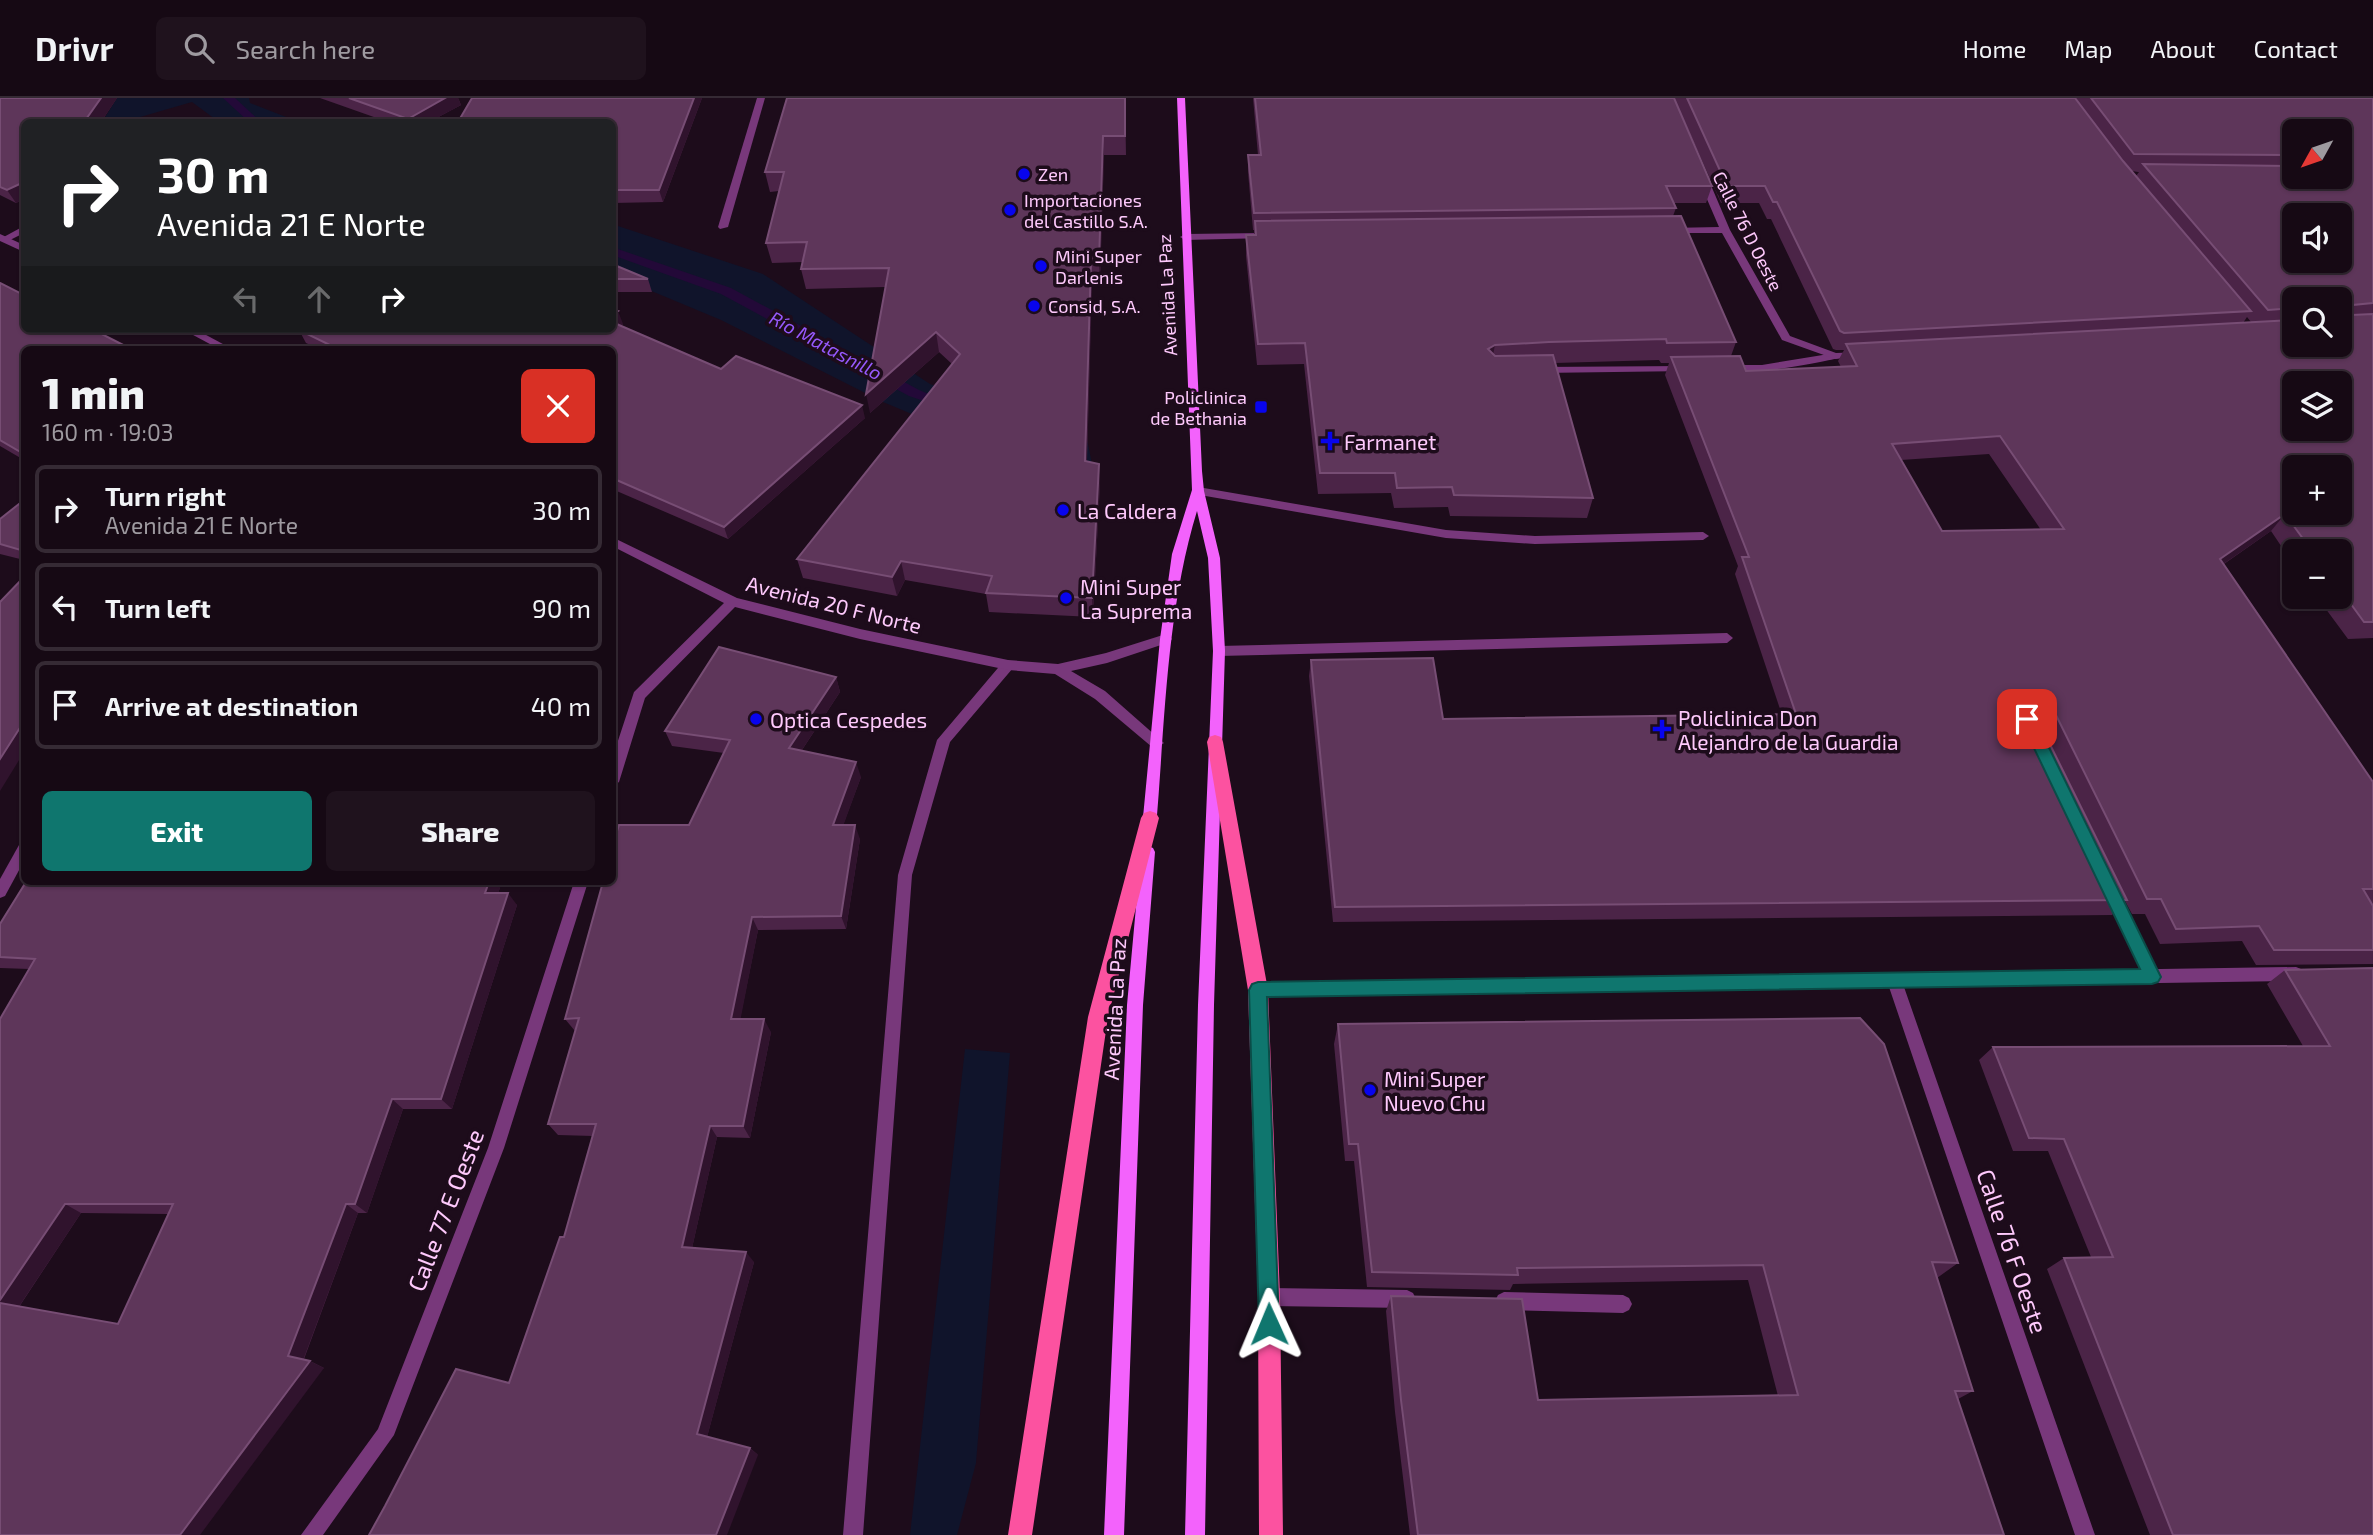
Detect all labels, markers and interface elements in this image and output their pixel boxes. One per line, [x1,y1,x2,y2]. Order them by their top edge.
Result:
search box [156,17,646,80]
text: Drivr [35,28,114,68]
icon: search [180,29,218,67]
text: Search here [236,33,375,64]
text: Home [1963,34,2026,63]
text: Map [2064,34,2112,63]
text: About [2150,34,2216,63]
text: Contact [2254,34,2338,63]
north arrow [2282,119,2352,189]
map controls [2282,119,2352,609]
text: 30 m [157,144,269,203]
icon: right [42,147,133,238]
place label: Zen [1038,163,1068,185]
marker: Zen [1016,166,1032,182]
street label: Calle 76 D Oeste [1708,167,1788,295]
place label: Importaciones del Castillo S.A. [1024,189,1148,232]
marker: Importaciones del Castillo S.A. [1002,202,1018,218]
button: sound [2282,203,2352,273]
text: Avenida 21 E Norte [157,204,426,242]
street label: Avenida La Paz [1153,234,1181,356]
place label: Mini Super Darlenis [1055,245,1142,288]
marker: Mini Super Darlenis [1033,258,1049,274]
icon: left [227,280,265,318]
icon: ahead [300,280,338,318]
icon: right [373,280,411,318]
button: search [2282,287,2352,357]
place label: Consid, S.A. [1048,295,1141,317]
marker: Consid, S.A. [1026,298,1042,314]
water label: Río Matasnillo [766,306,886,384]
text: 1 min [42,367,145,417]
button: close [521,369,595,443]
button: layers [2282,371,2352,441]
place label: Policlinica de Bethania [1150,386,1247,429]
marker: Policlinica de Bethania [1253,399,1269,415]
text: 160 m · 19:03 [42,418,174,446]
place label: Farmanet [1344,429,1436,454]
marker: Farmanet [1322,433,1338,449]
button: + [2282,455,2352,525]
text: Turn right [105,480,226,511]
icon: right [46,490,84,528]
text: 30 m [532,494,591,525]
place label: La Caldera [1077,498,1177,523]
marker: La Caldera [1055,502,1071,518]
text: Avenida 21 E Norte [105,511,298,539]
button: − [2282,539,2352,609]
street label: Avenida 20 F Norte [744,570,924,638]
place label: Mini Super La Suprema [1080,574,1192,623]
icon: left [46,588,84,626]
marker: Mini Super La Suprema [1058,590,1074,606]
text: Turn left [105,592,211,623]
text: 90 m [532,592,591,623]
icon: arrive [46,686,84,724]
pin [1997,689,2057,749]
text: Arrive at destination [105,690,358,721]
text: 40 m [531,690,591,721]
icon: arrive [2008,700,2046,738]
place label: Policlinica Don Alejandro de la Guardia [1678,705,1898,755]
place label: Optica Cespedes [770,707,927,732]
marker: Optica Cespedes [748,711,764,727]
marker: Policlinica Don Alejandro de la Guardia [1652,719,1672,739]
button: Exit [42,791,312,871]
button: Share [326,791,595,871]
street label: Avenida La Paz [1098,937,1130,1081]
place label: Mini Super Nuevo Chu [1384,1066,1486,1115]
marker: Mini Super Nuevo Chu [1362,1082,1378,1098]
street label: Calle 77 E Oeste [401,1125,489,1295]
street label: Calle 76 F Oeste [1971,1165,2055,1337]
position arrow [1232,1287,1306,1361]

